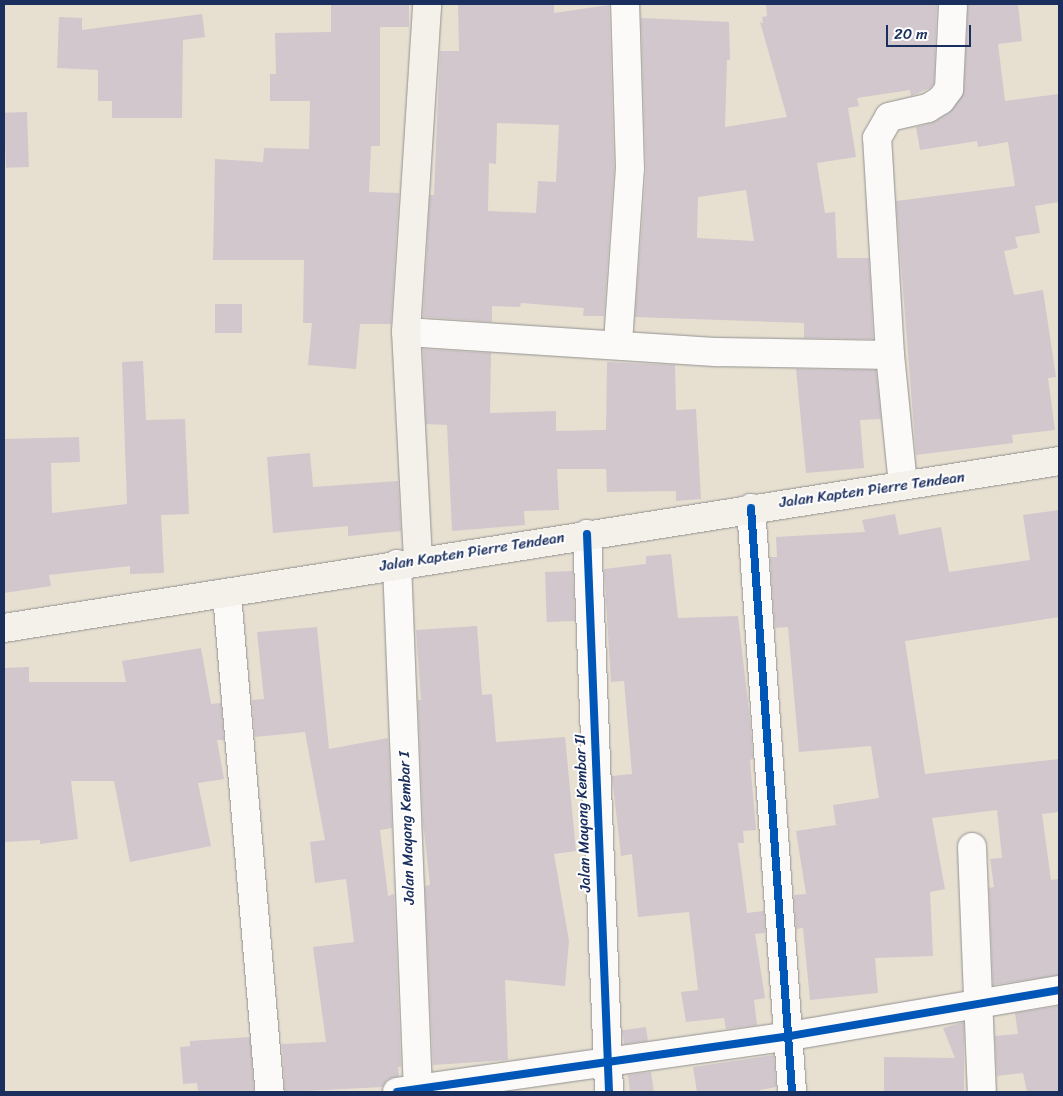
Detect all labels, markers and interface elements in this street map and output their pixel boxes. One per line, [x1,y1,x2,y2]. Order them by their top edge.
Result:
scale bar [888,15,973,47]
text: 20 m [894,21,928,47]
street label: Jalan Kapten Pierre Tendean [778,468,966,512]
street label: Jalan Kapten Pierre Tendean [378,528,566,576]
street label: Jalan Mayang Kembar II [571,734,595,892]
street label: Jalan Mayang Kembar I [395,751,419,905]

